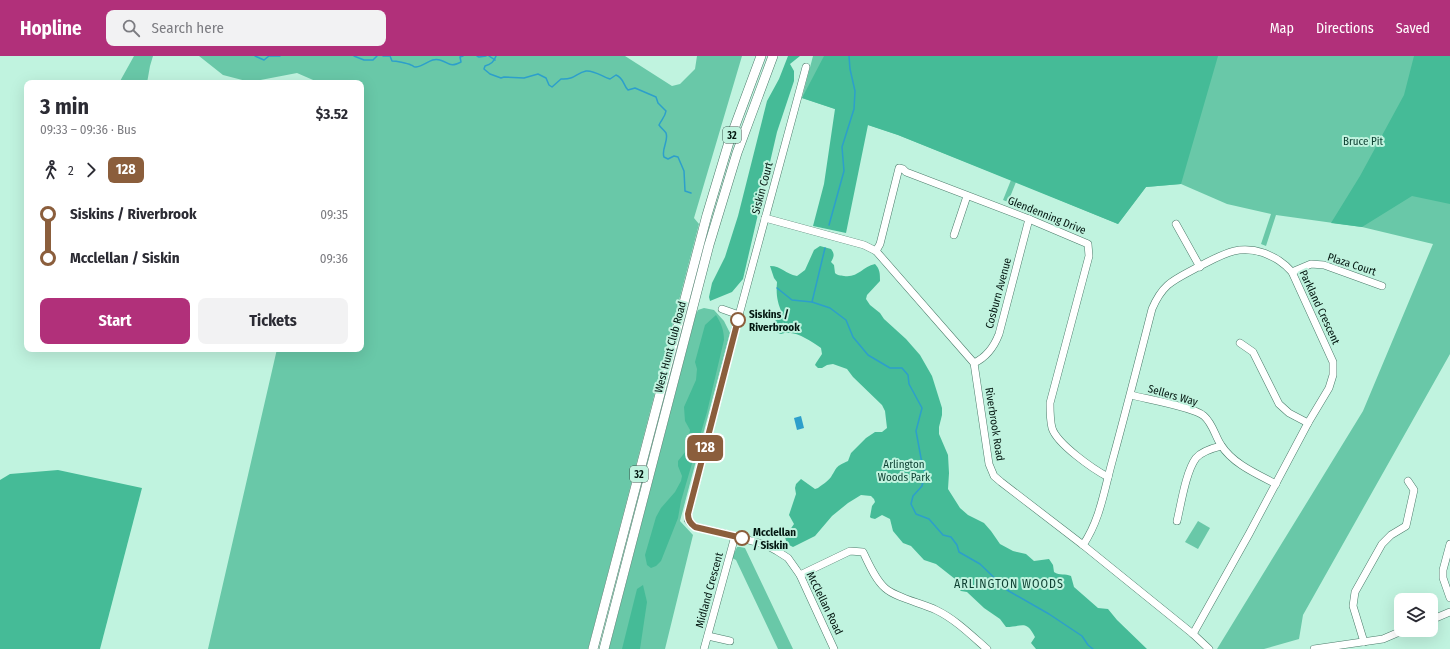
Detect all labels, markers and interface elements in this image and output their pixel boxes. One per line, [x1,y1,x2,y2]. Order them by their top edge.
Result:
search box [106,10,386,46]
text: Hopline [20,17,82,40]
icon: search [120,17,142,39]
text: Search here [152,19,224,37]
text: Map [1270,20,1294,37]
text: Directions [1316,20,1374,37]
text: Saved [1396,20,1430,37]
text: 3 min [40,93,89,120]
text: $3.52 [316,105,348,123]
text: 09:33 – 09:36 · Bus [40,122,136,137]
road number: 32 [723,127,741,143]
park label: Bruce Pit [1343,135,1384,148]
icon: walk [40,159,62,181]
icon: forward [80,159,102,181]
street label: Siskin Court [749,160,776,216]
text: 128 [116,161,136,178]
text: 2 [68,163,74,178]
street label: Glendenning Drive [1006,194,1088,237]
text: Siskins / Riverbrook [70,205,197,223]
text: 09:35 [320,207,348,222]
text: Mcclellan / Siskin [70,249,180,267]
text: 09:36 [320,251,348,266]
street label: Plaza Court [1326,251,1378,279]
street label: Cosburn Avenue [983,256,1014,330]
street label: Parkland Crescent [1297,268,1343,347]
button: Start [40,298,190,344]
button: Tickets [198,298,348,344]
street label: West Hunt Club Road [652,300,689,394]
place label: Siskins / Riverbrook [749,308,800,334]
marker: Siskins / Riverbrook [730,312,746,328]
street label: Sellers Way [1147,382,1199,409]
street label: Riverbrook Road [982,386,1007,462]
line badge: 128 [682,435,728,461]
text: 128 [695,439,715,456]
park label: Arlington Woods Park [878,458,931,484]
road number: 32 [630,466,648,482]
place label: Mcclellan / Siskin [753,526,796,552]
marker: Mcclellan / Siskin [734,530,750,546]
street label: Midland Crescent [693,551,726,629]
street label: McClellan Road [804,570,845,637]
district label: ARLINGTON WOODS [954,577,1064,591]
map controls [1394,593,1438,637]
button: layers [1394,593,1438,637]

